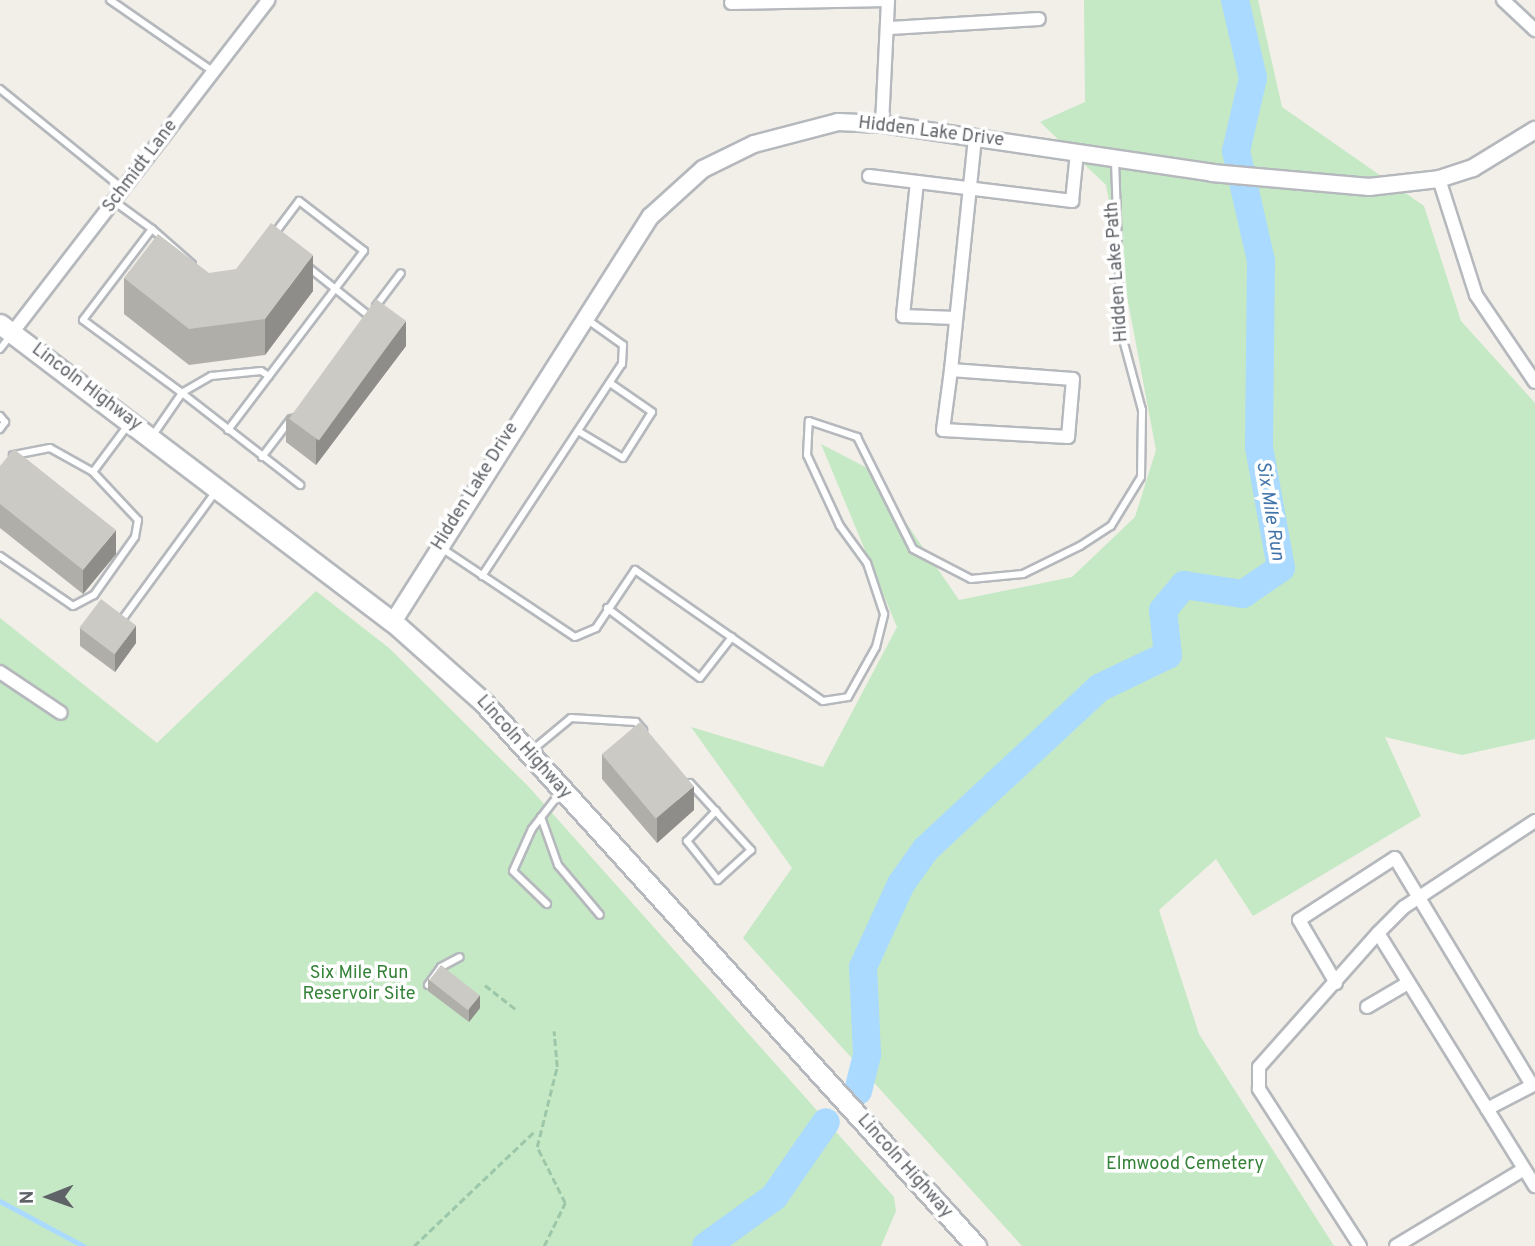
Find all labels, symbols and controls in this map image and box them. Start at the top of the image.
street label: Hidden Lake Drive [857,113,1005,153]
street label: Schmidt Lane [99,116,183,218]
street label: Hidden Lake Path [1102,201,1134,343]
street label: Lincoln Highway [27,340,145,436]
street label: Hidden Lake Drive [428,419,524,555]
water label: Six Mile Run [1250,460,1288,562]
street label: Lincoln Highway [471,692,575,804]
park label: Six Mile Run Reservoir Site [303,964,415,1006]
street label: Lincoln Highway [852,1111,956,1223]
park label: Elmwood Cemetery [1106,1154,1264,1176]
north arrow [14,1162,84,1232]
text: N [16,1190,40,1204]

